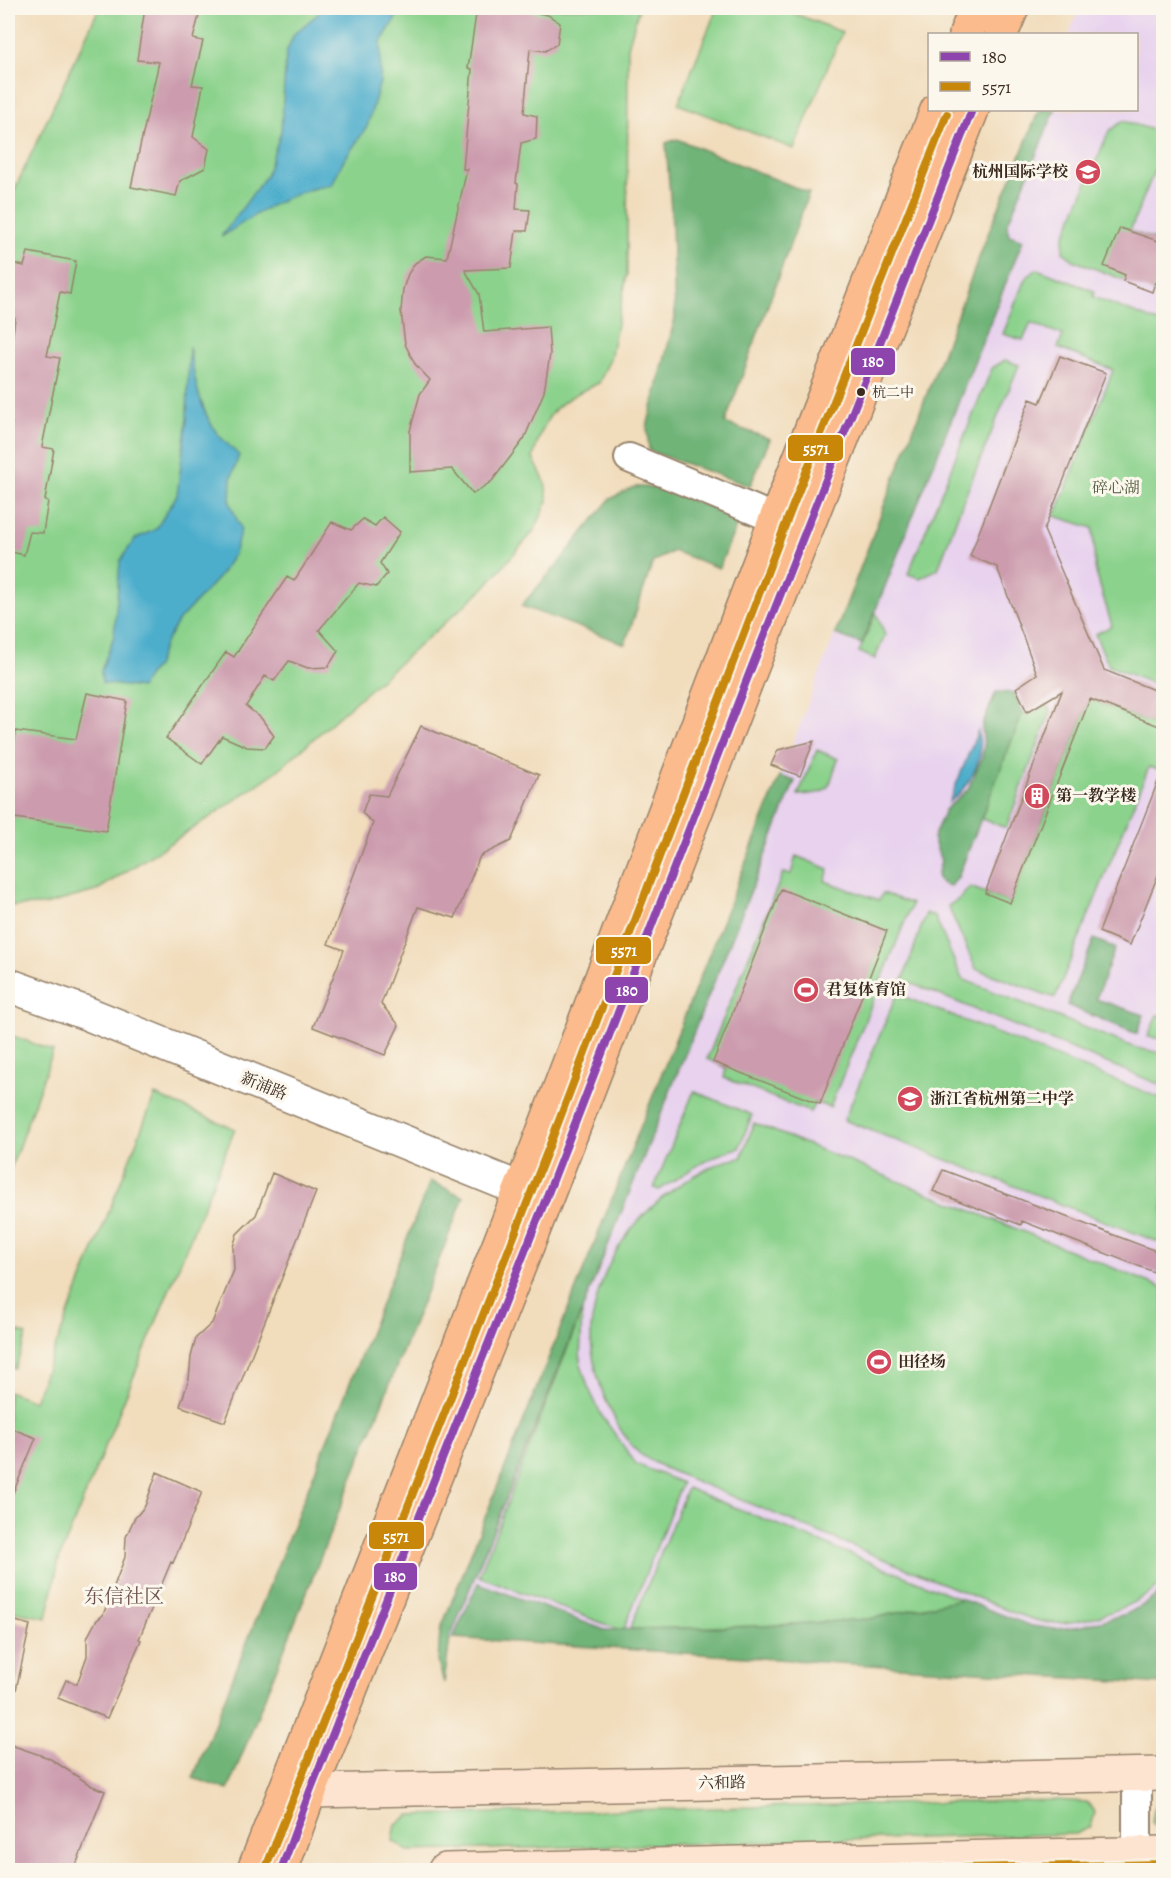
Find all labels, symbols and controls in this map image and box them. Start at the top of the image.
legend [928,33,1138,111]
text: 180 [982,45,1006,69]
text: 5571 [982,75,1011,99]
school or university icon: 杭州国际学校 [1073,157,1103,187]
place label: 杭州国际学校 [972,161,1068,183]
line badge: 180 [850,347,896,376]
text: 180 [862,351,884,373]
place label: 杭二中 [872,383,914,402]
marker: 杭二中 [855,386,867,398]
line badge: 5571 [787,434,844,462]
text: 5571 [803,438,829,460]
park label: 碎心湖 [1092,477,1140,499]
building icon: 第一教学楼 [1022,781,1052,811]
place label: 第一教学楼 [1056,785,1136,807]
line badge: 5571 [595,936,652,965]
text: 5571 [611,940,637,962]
sports icon: 君复体育馆 [791,975,821,1005]
line badge: 180 [604,976,649,1004]
place label: 君复体育馆 [826,979,906,1001]
text: 180 [616,980,638,1002]
street label: 新浦路 [238,1067,290,1105]
school or university icon: 浙江省杭州第二中学 [895,1084,925,1114]
place label: 浙江省杭州第二中学 [930,1088,1074,1110]
sports icon: 田径场 [864,1347,894,1377]
place label: 田径场 [898,1351,946,1373]
line badge: 5571 [368,1521,425,1550]
text: 5571 [383,1526,409,1548]
line badge: 180 [373,1562,418,1591]
text: 180 [384,1566,406,1588]
district label: 东信社区 [84,1583,164,1610]
street label: 六和路 [698,1772,746,1794]

